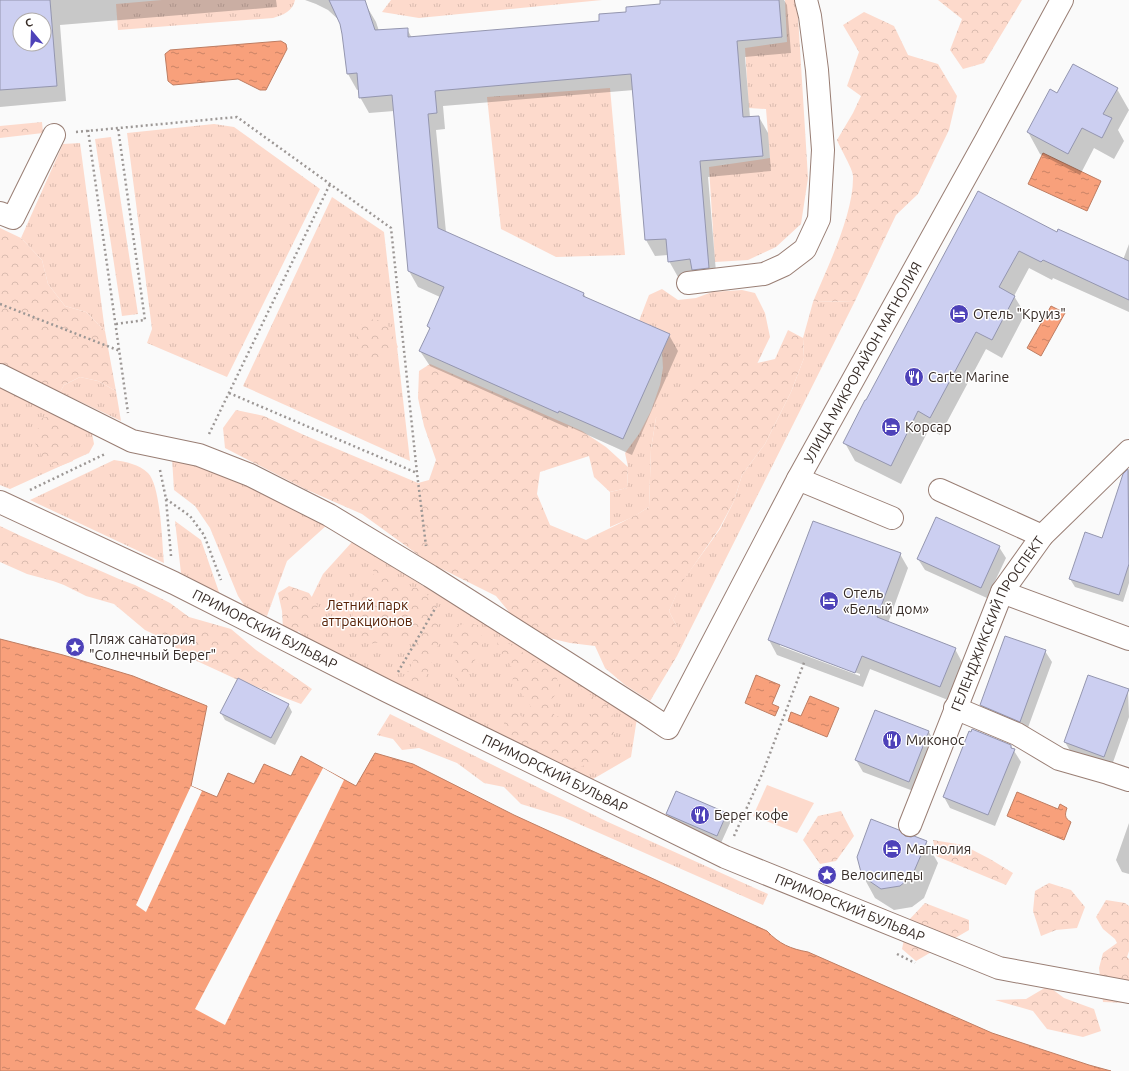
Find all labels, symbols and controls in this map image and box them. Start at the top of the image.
north arrow [12,12,52,52]
text: С [23,16,34,29]
street label: УЛИЦА МИКРОРАЙОН МАГНОЛИЯ [801,259,925,466]
hotel icon: Отель "Круиз" [948,303,970,325]
place label: Отель "Круиз" [973,306,1066,322]
restaurant icon: Carte Marine [903,366,925,388]
place label: Carte Marine [928,369,1009,385]
hotel icon: Корсар [880,416,902,438]
place label: Корсар [905,419,952,435]
street label: ГЕЛЕНДЖИКСКИЙ ПРОСПЕКТ [948,533,1047,714]
place label: Отель «Белый дом» [843,585,930,617]
street label: ПРИМОРСКИЙ БУЛЬВАР [190,586,340,673]
hotel icon: Отель «Белый дом» [818,590,840,612]
park label: Летний парк аттракционов [321,597,413,629]
place label: Пляж санатория "Солнечный Берег" [89,631,216,663]
place icon: Пляж санатория "Солнечный Берег" [64,636,86,658]
restaurant icon: Миконос [881,729,903,751]
street label: ПРИМОРСКИЙ БУЛЬВАР [480,731,630,816]
place label: Миконос [906,732,965,748]
restaurant icon: Берег кофе [689,804,711,826]
place label: Берег кофе [714,807,789,823]
hotel icon: Магнолия [881,838,903,860]
place label: Магнолия [906,841,971,857]
place icon: Велосипеды [816,864,838,886]
place label: Велосипеды [841,867,923,883]
street label: ПРИМОРСКИЙ БУЛЬВАР [773,870,927,945]

